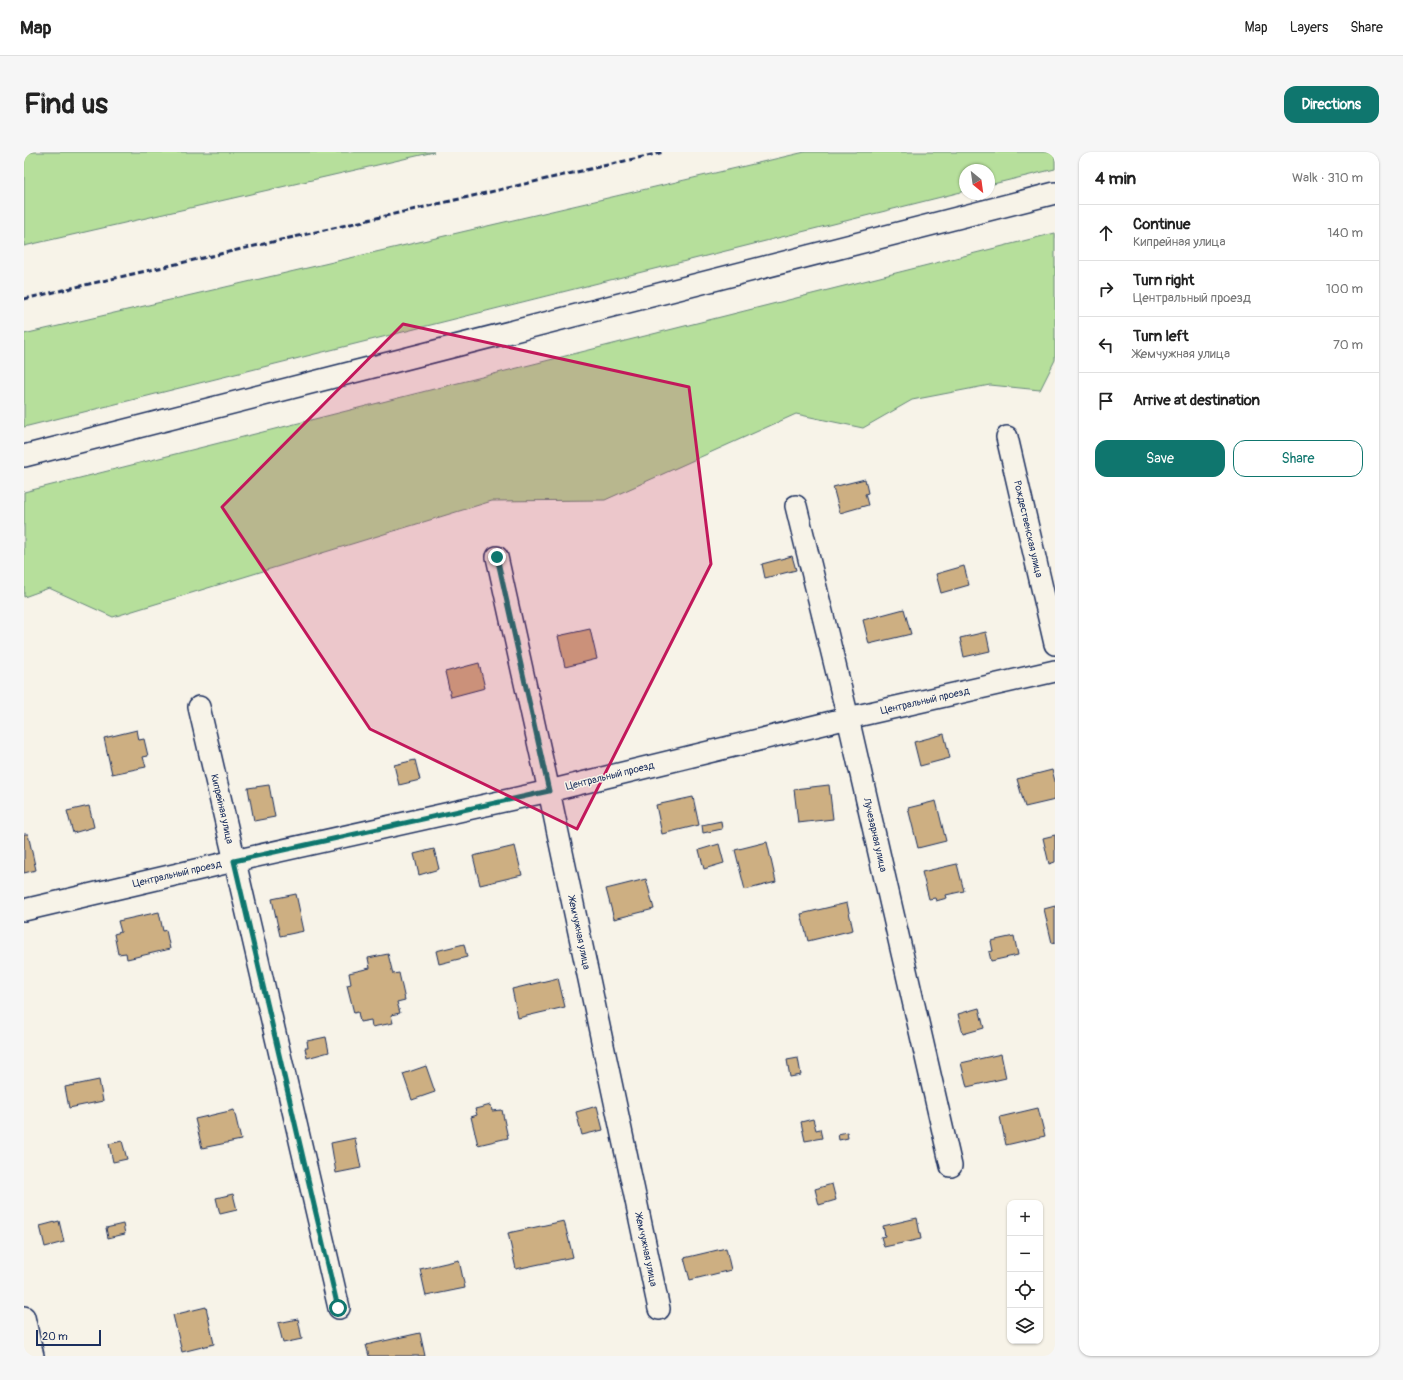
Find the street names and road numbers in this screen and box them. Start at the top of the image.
street label: Рождественская улица [1011,479,1045,579]
street label: Центральный проезд [880,685,970,717]
street label: Центральный проезд [565,759,655,793]
street label: Кипрейная улица [208,773,236,845]
street label: Лучезарная улица [860,796,889,874]
street label: Центральный проезд [132,858,222,890]
street label: Жемчужная улица [565,893,593,971]
street label: Жемчужная улица [632,1210,660,1288]

